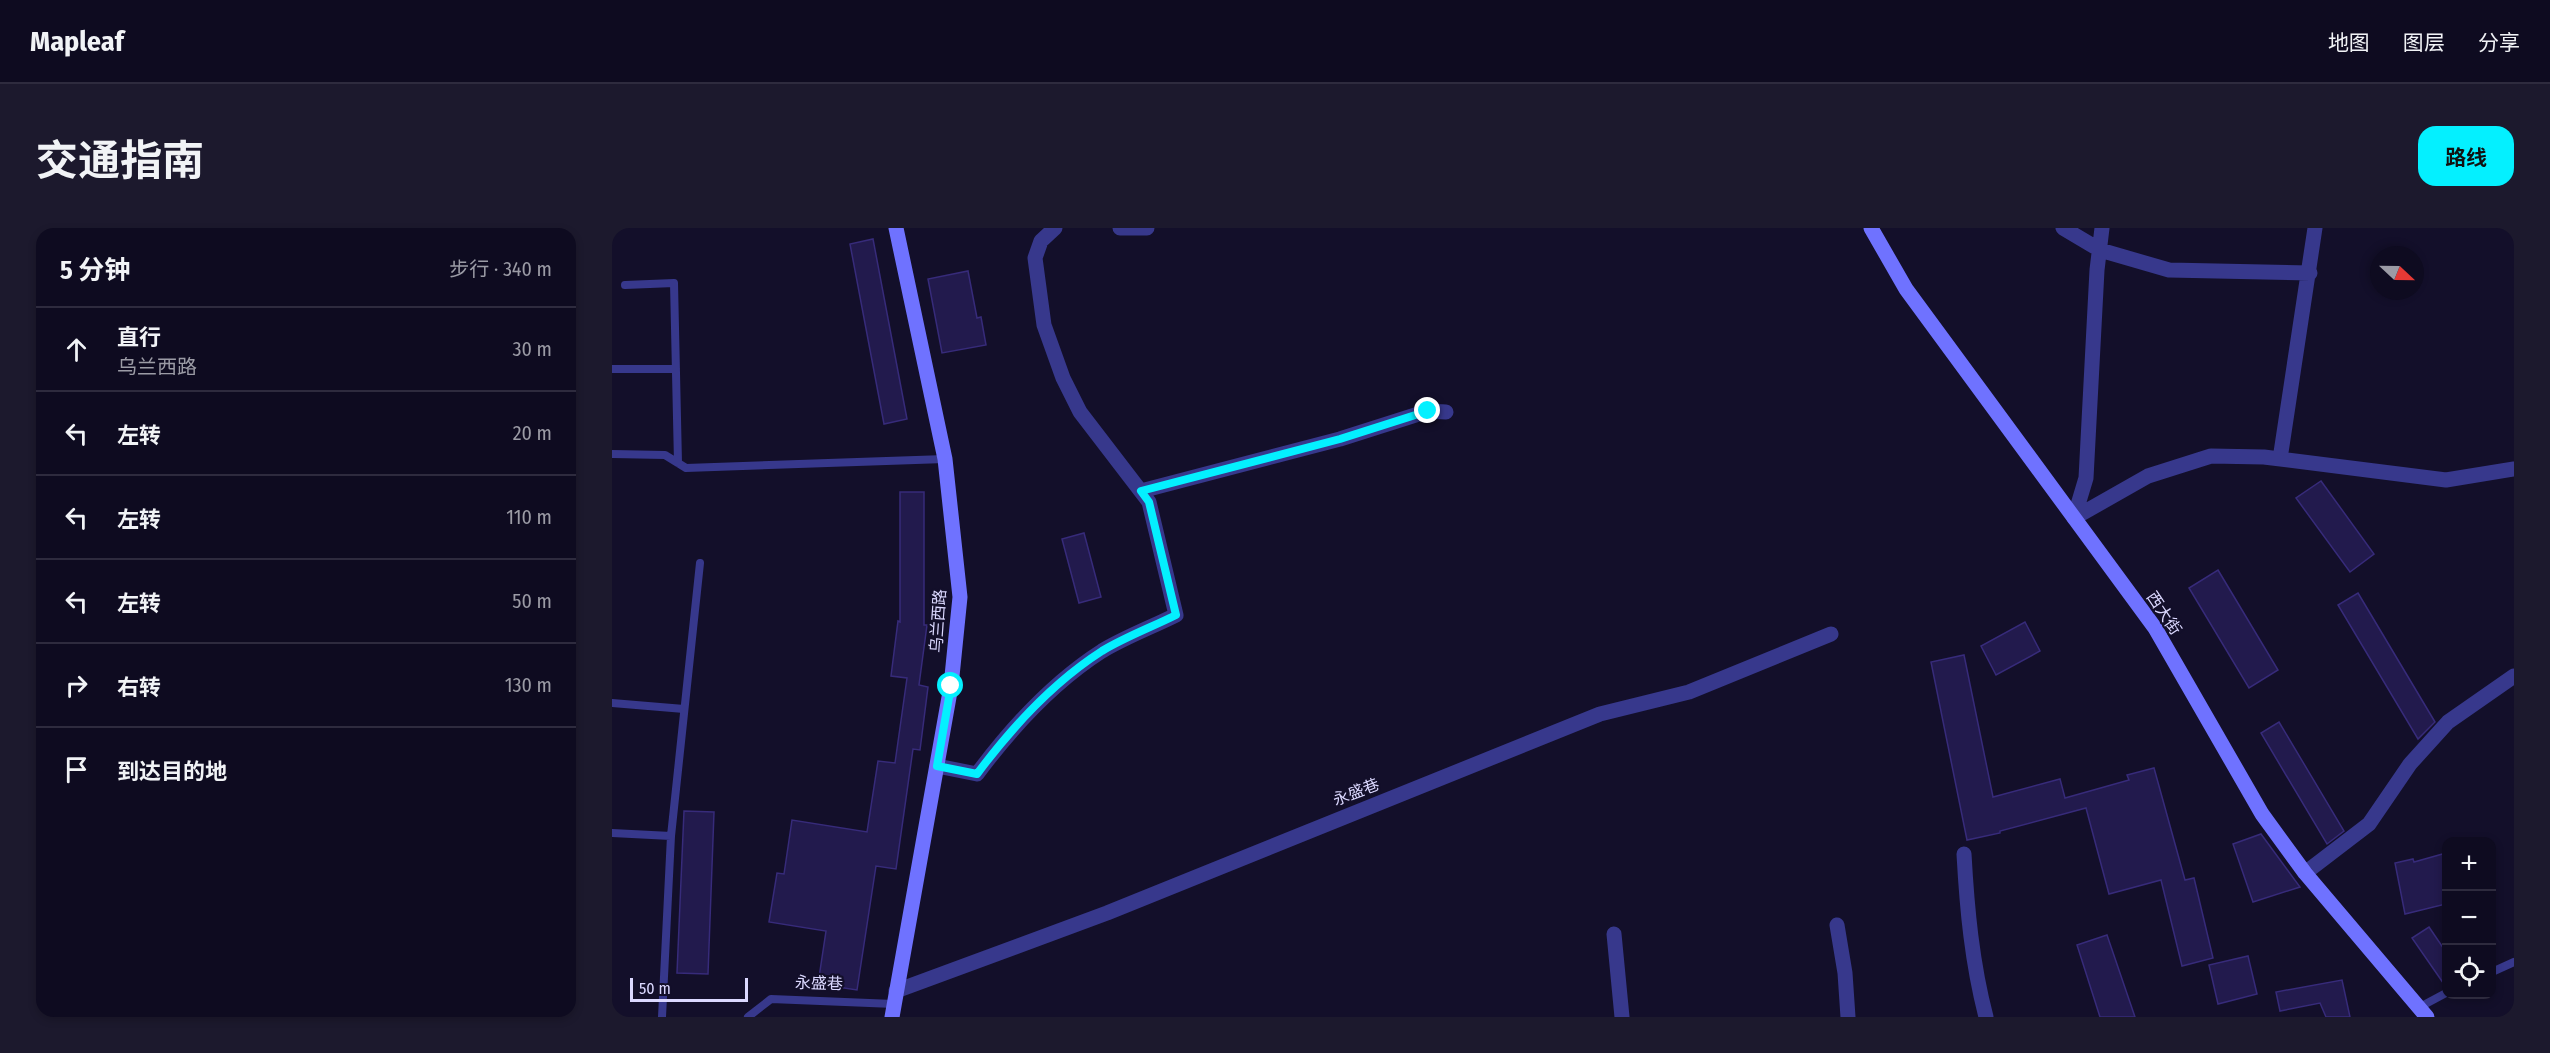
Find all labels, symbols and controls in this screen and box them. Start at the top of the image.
text: Mapleaf [30,25,124,58]
text: 地图 [2328,30,2370,56]
text: 图层 [2403,30,2445,56]
text: 分享 [2478,30,2520,56]
button: 路线 [2418,126,2514,186]
text: 交通指南 [36,136,204,186]
north arrow [2370,246,2424,300]
text: 5 分钟 [60,255,130,286]
text: 步行 · 340 m [449,257,552,281]
text: 直行 [117,324,161,351]
icon: ahead [60,333,93,366]
text: 30 m [512,337,552,361]
text: 乌兰西路 [117,355,197,379]
route end [1414,397,1440,423]
icon: left [60,417,93,450]
text: 20 m [513,421,552,445]
text: 左转 [117,422,161,449]
icon: left [60,501,93,534]
text: 110 m [506,505,552,529]
text: 左转 [117,506,161,533]
icon: left [60,585,93,618]
street label: 乌兰西路 [926,588,950,654]
street label: 西大街 [2143,588,2185,638]
text: 50 m [512,589,552,613]
text: 左转 [117,590,161,617]
icon: right [60,669,93,702]
route start [937,672,963,698]
text: 130 m [505,673,552,697]
text: 右转 [117,674,161,701]
icon: arrive [60,753,93,786]
text: 到达目的地 [117,758,227,785]
street label: 永盛巷 [1330,775,1382,809]
map controls [2442,837,2496,999]
button: + [2442,837,2496,891]
button: − [2442,891,2496,945]
button: locate [2442,945,2496,999]
street label: 永盛巷 [795,973,843,993]
scale bar [630,975,748,1002]
text: 50 m [639,979,671,998]

